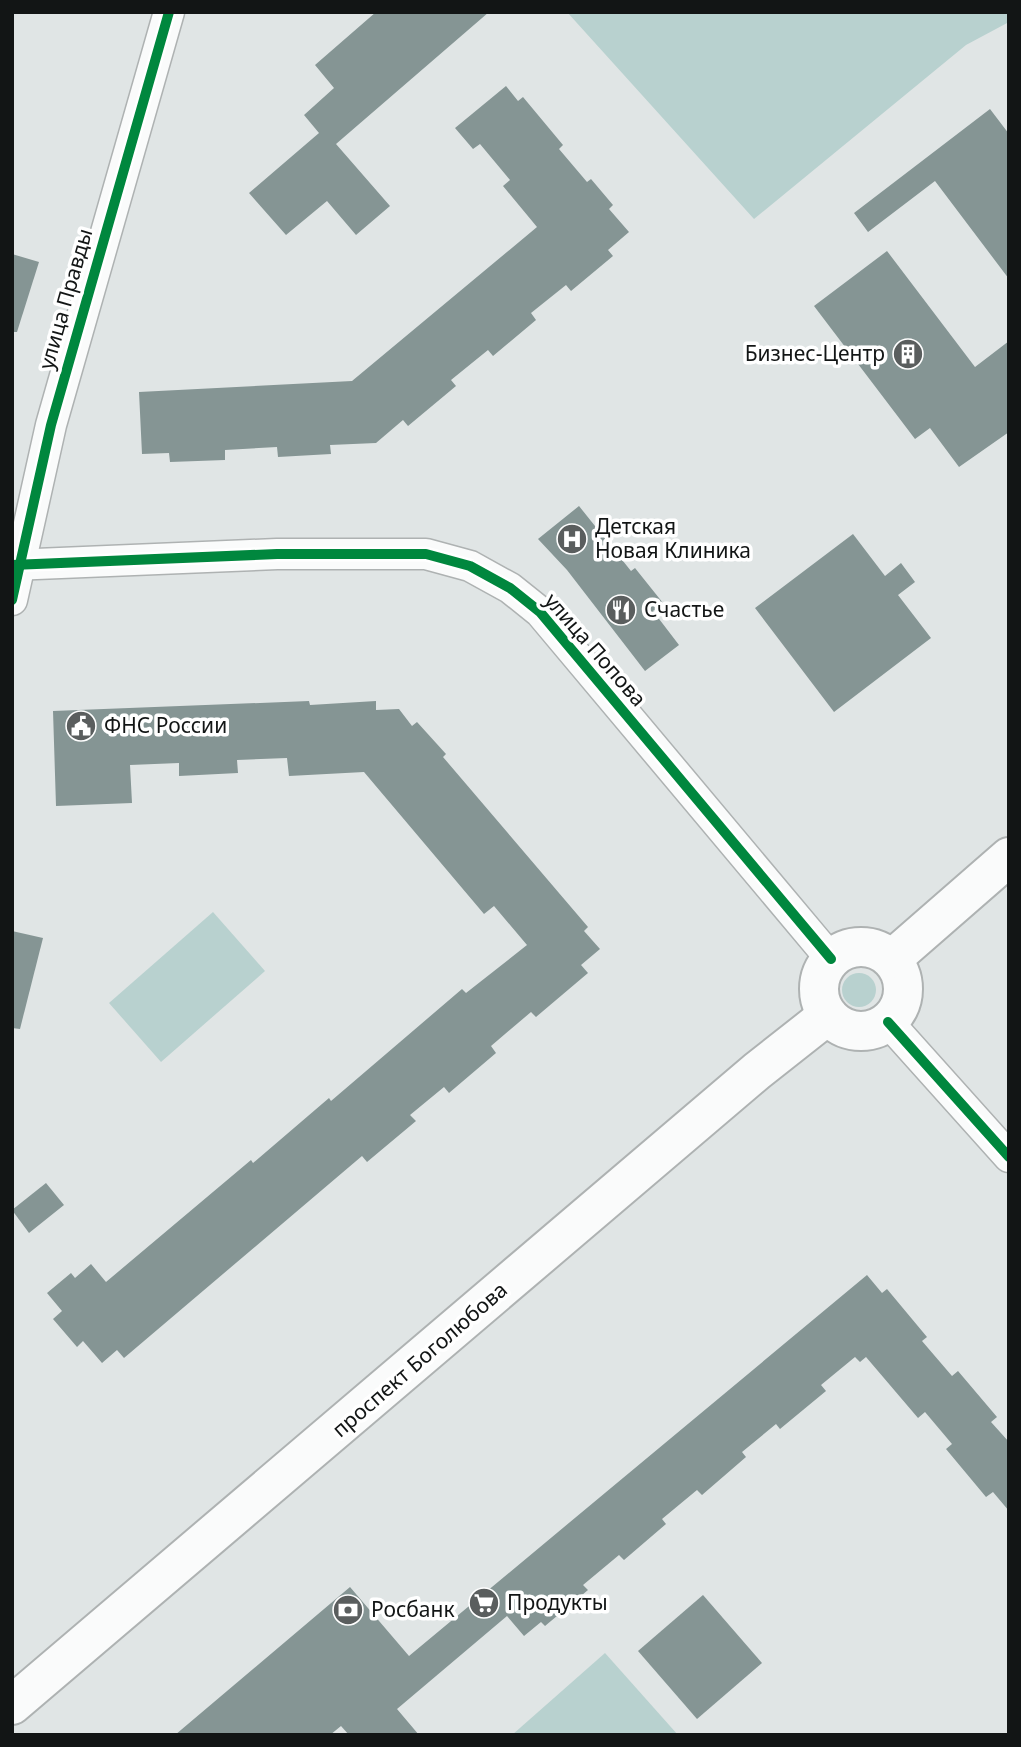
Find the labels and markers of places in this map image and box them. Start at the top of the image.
building icon: Бизнес-Центр [891,337,925,371]
place label: Бизнес-Центр [745,339,885,367]
place label: Детская Новая Клиника [595,512,751,564]
hospital icon: Детская Новая Клиника [555,522,589,556]
restaurant icon: Счастье [604,593,638,627]
place label: Счастье [644,595,724,623]
public building icon: ФНС России [64,709,98,743]
place label: ФНС России [104,711,227,739]
supermarket icon: Продукты [467,1586,501,1620]
place label: Продукты [507,1588,608,1616]
bank icon: Росбанк [331,1593,365,1627]
place label: Росбанк [371,1595,455,1623]

